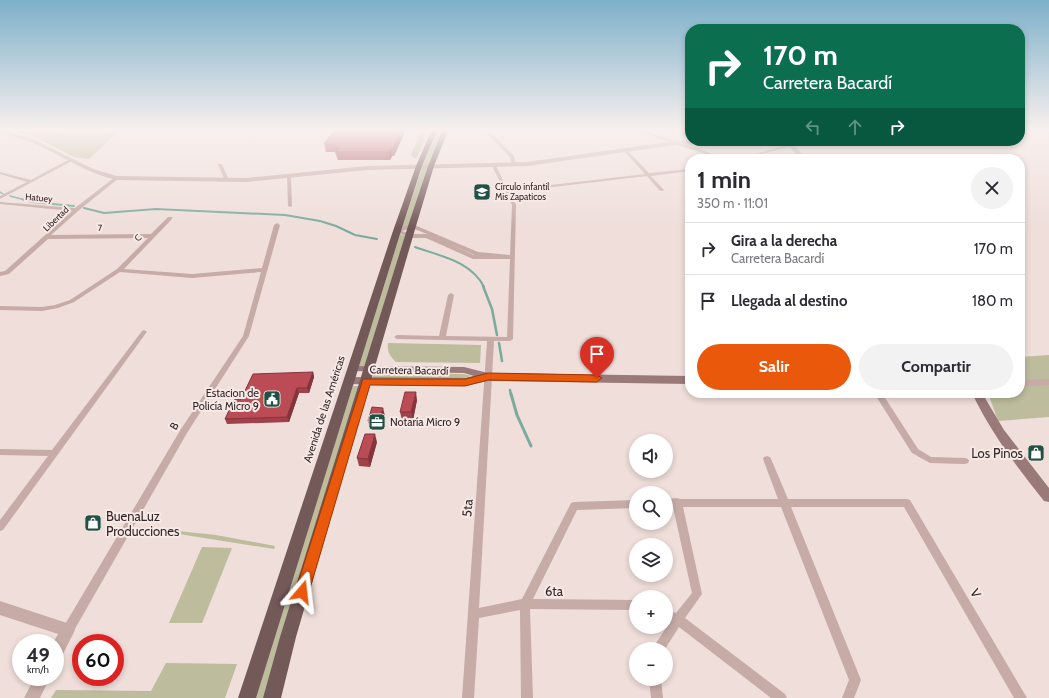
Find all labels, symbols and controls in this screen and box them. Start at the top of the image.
text: 170 m [763,38,838,72]
icon: right [697,40,749,92]
text: Carretera Bacardí [763,72,892,94]
icon: left [802,116,824,138]
icon: ahead [844,116,866,138]
icon: right [886,116,908,138]
text: 1 min [697,165,751,194]
button: close [971,167,1013,209]
place label: Círculo infantil Mis Zapaticos [495,181,550,202]
school or university icon: Círculo infantil Mis Zapaticos [472,182,492,202]
street label: Hatuey [25,191,54,204]
text: 350 m · 11:01 [697,195,768,211]
street label: Libertad [41,204,71,233]
street label: 7 [98,222,103,233]
street label: C [132,232,144,243]
text: Gira a la derecha [731,232,837,250]
icon: right [697,238,719,260]
text: 170 m [974,240,1013,258]
text: Carretera Bacardí [731,250,824,266]
icon: arrive [697,290,719,312]
text: Llegada al destino [731,292,847,310]
text: 180 m [972,292,1013,310]
pin [580,337,614,378]
icon: arrive [586,343,608,365]
button: Salir [697,344,851,390]
button: Compartir [859,344,1013,390]
street label: Avenida de las Américas [300,353,348,464]
street label: Carretera Bacardí [369,362,449,378]
place label: Estacion de Policía Micro 9 [193,386,259,413]
public building icon: Estacion de Policía Micro 9 [262,389,282,409]
office icon: Notaría Micro 9 [367,412,387,432]
place label: Notaría Micro 9 [390,415,460,429]
street label: B [166,419,182,432]
map controls [629,434,673,686]
button: sound [629,434,673,478]
shop icon: Los Pinos [1026,443,1046,463]
place label: Los Pinos [971,445,1024,461]
button: search [629,486,673,530]
street label: 5ta [458,498,476,517]
place label: BuenaLuz Producciones [106,508,180,539]
shop icon: BuenaLuz Producciones [83,513,103,533]
button: layers [629,538,673,582]
position arrow [281,571,323,613]
street label: 6ta [545,583,564,599]
street label: V [967,586,985,600]
button: + [629,590,673,634]
speed limit sign: 60 [72,634,124,686]
button: − [629,642,673,686]
text: 49 [26,643,50,667]
text: km/h [27,663,49,676]

